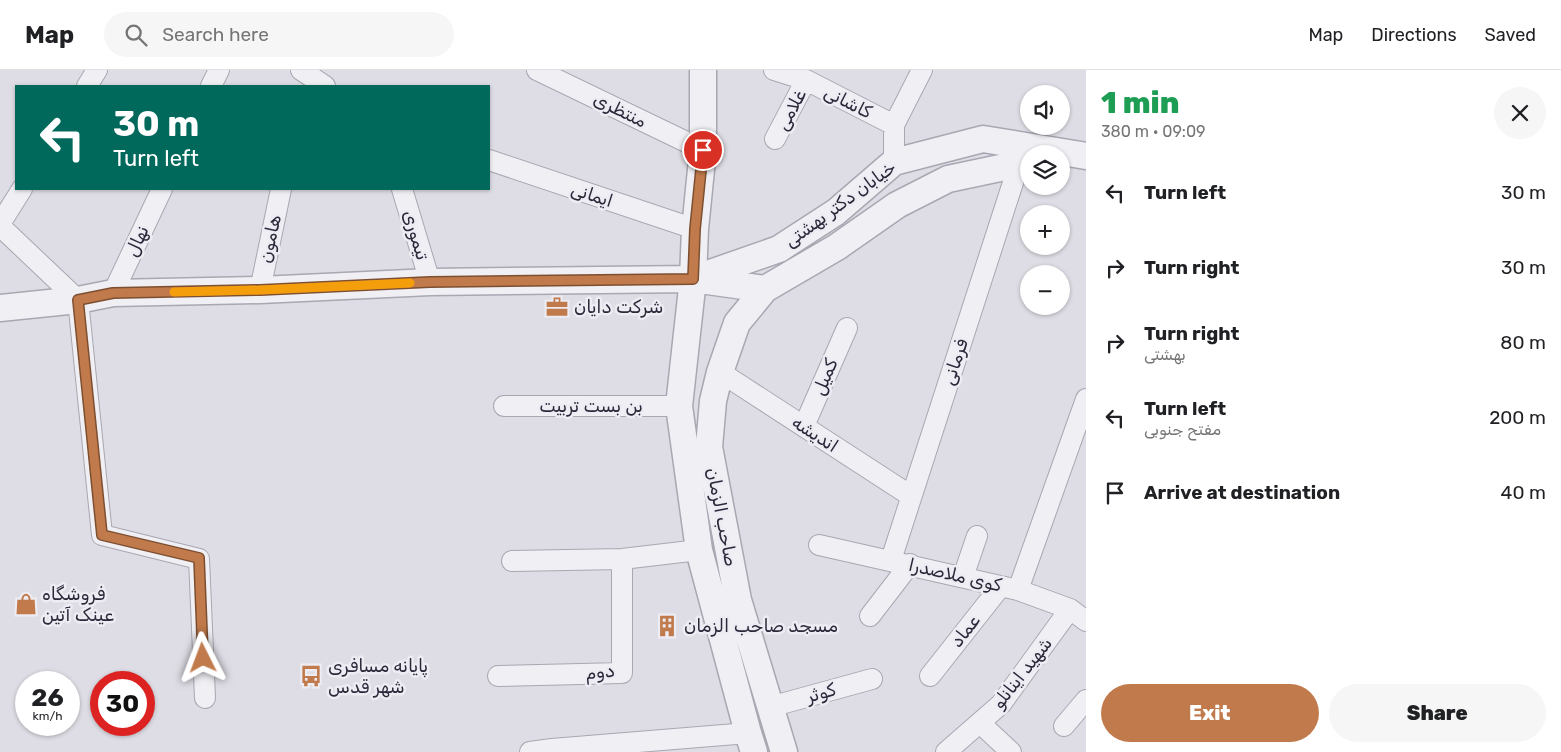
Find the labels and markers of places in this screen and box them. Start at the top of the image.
pin [682,129,724,171]
office icon: شرکت دایان [544,294,570,320]
place label: شرکت دایان [574,296,663,318]
place label: فروشگاه عینک آتین [42,583,114,626]
shop icon: فروشگاه عینک آتین [13,591,39,617]
building icon: مسجد صاحب الزمان [654,613,680,639]
place label: مسجد صاحب الزمان [684,615,838,637]
place label: پایانه مسافری شهر قدس [328,655,428,698]
bus stop icon: پایانه مسافری شهر قدس [298,663,324,689]

